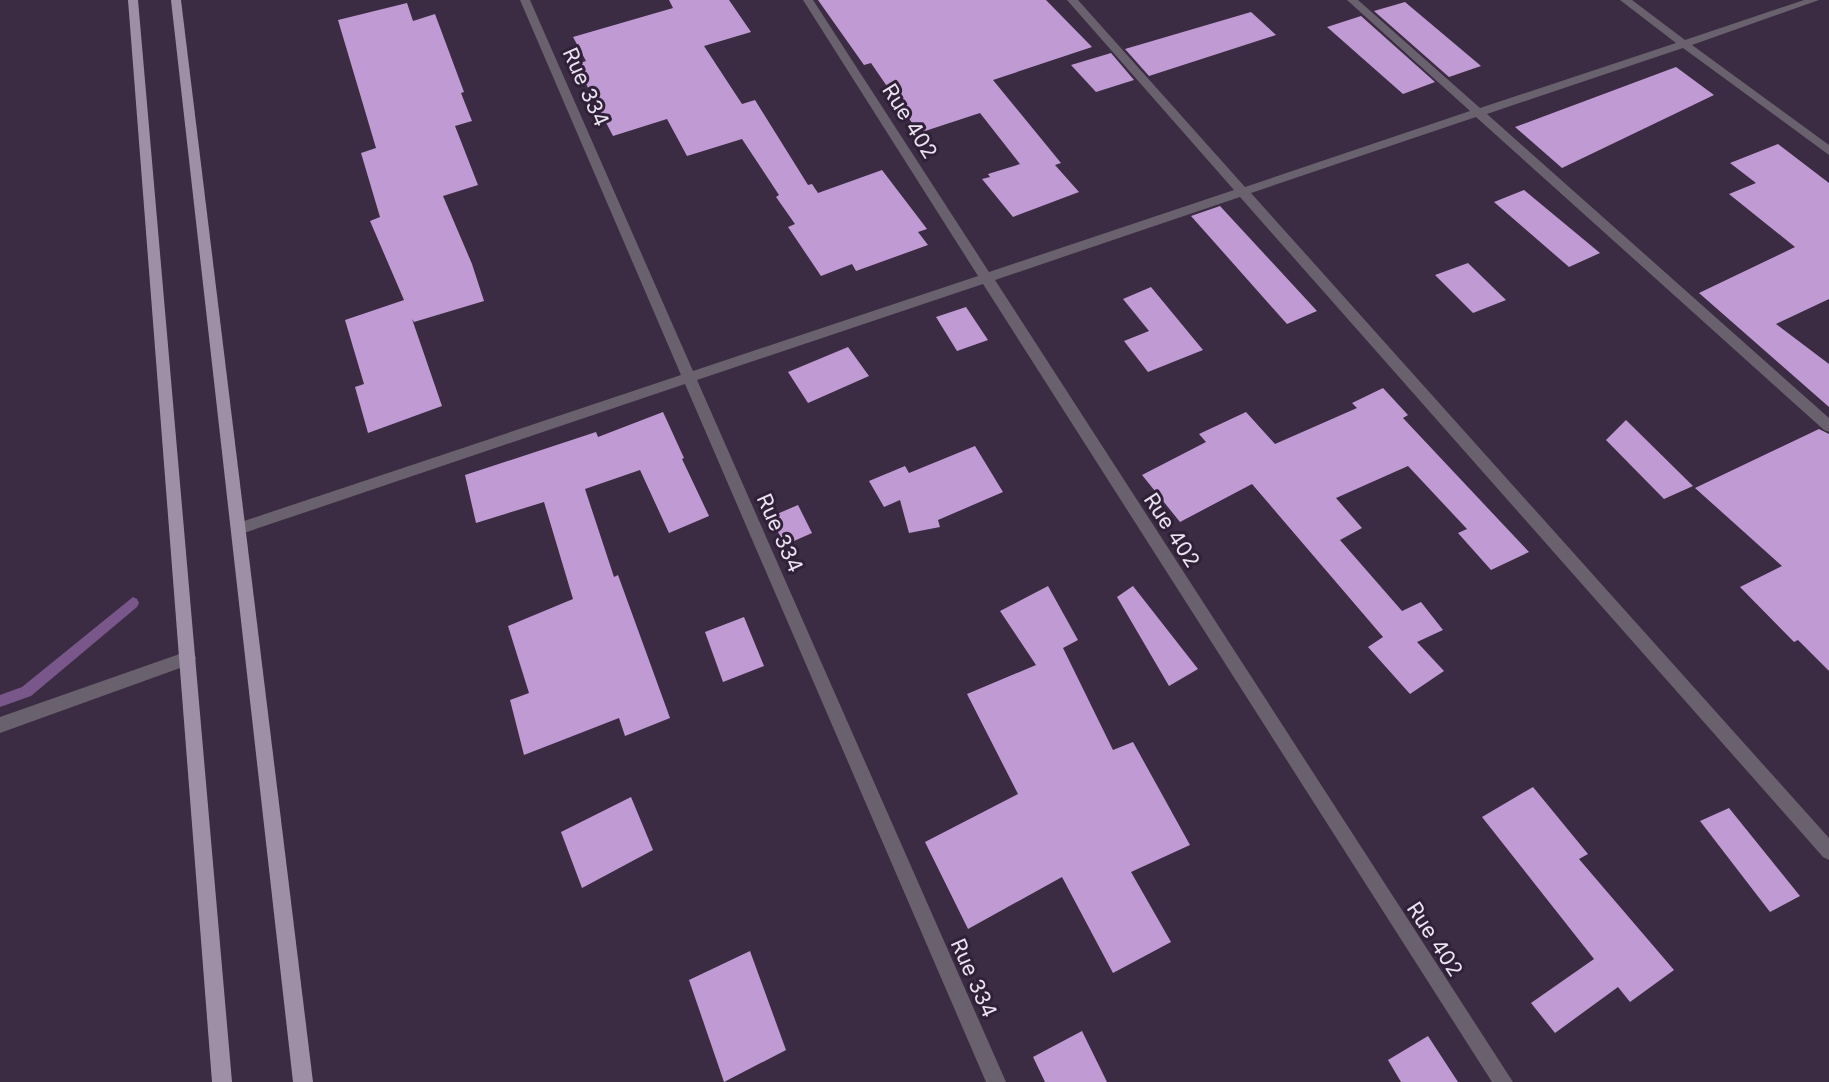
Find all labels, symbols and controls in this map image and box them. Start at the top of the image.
street label: Rue 334 [558,44,614,130]
street label: Rue 402 [877,79,943,163]
street label: Rue 402 [1139,488,1205,572]
street label: Rue 334 [752,490,808,576]
street label: Rue 402 [1402,897,1468,981]
street label: Rue 334 [946,935,1002,1021]

